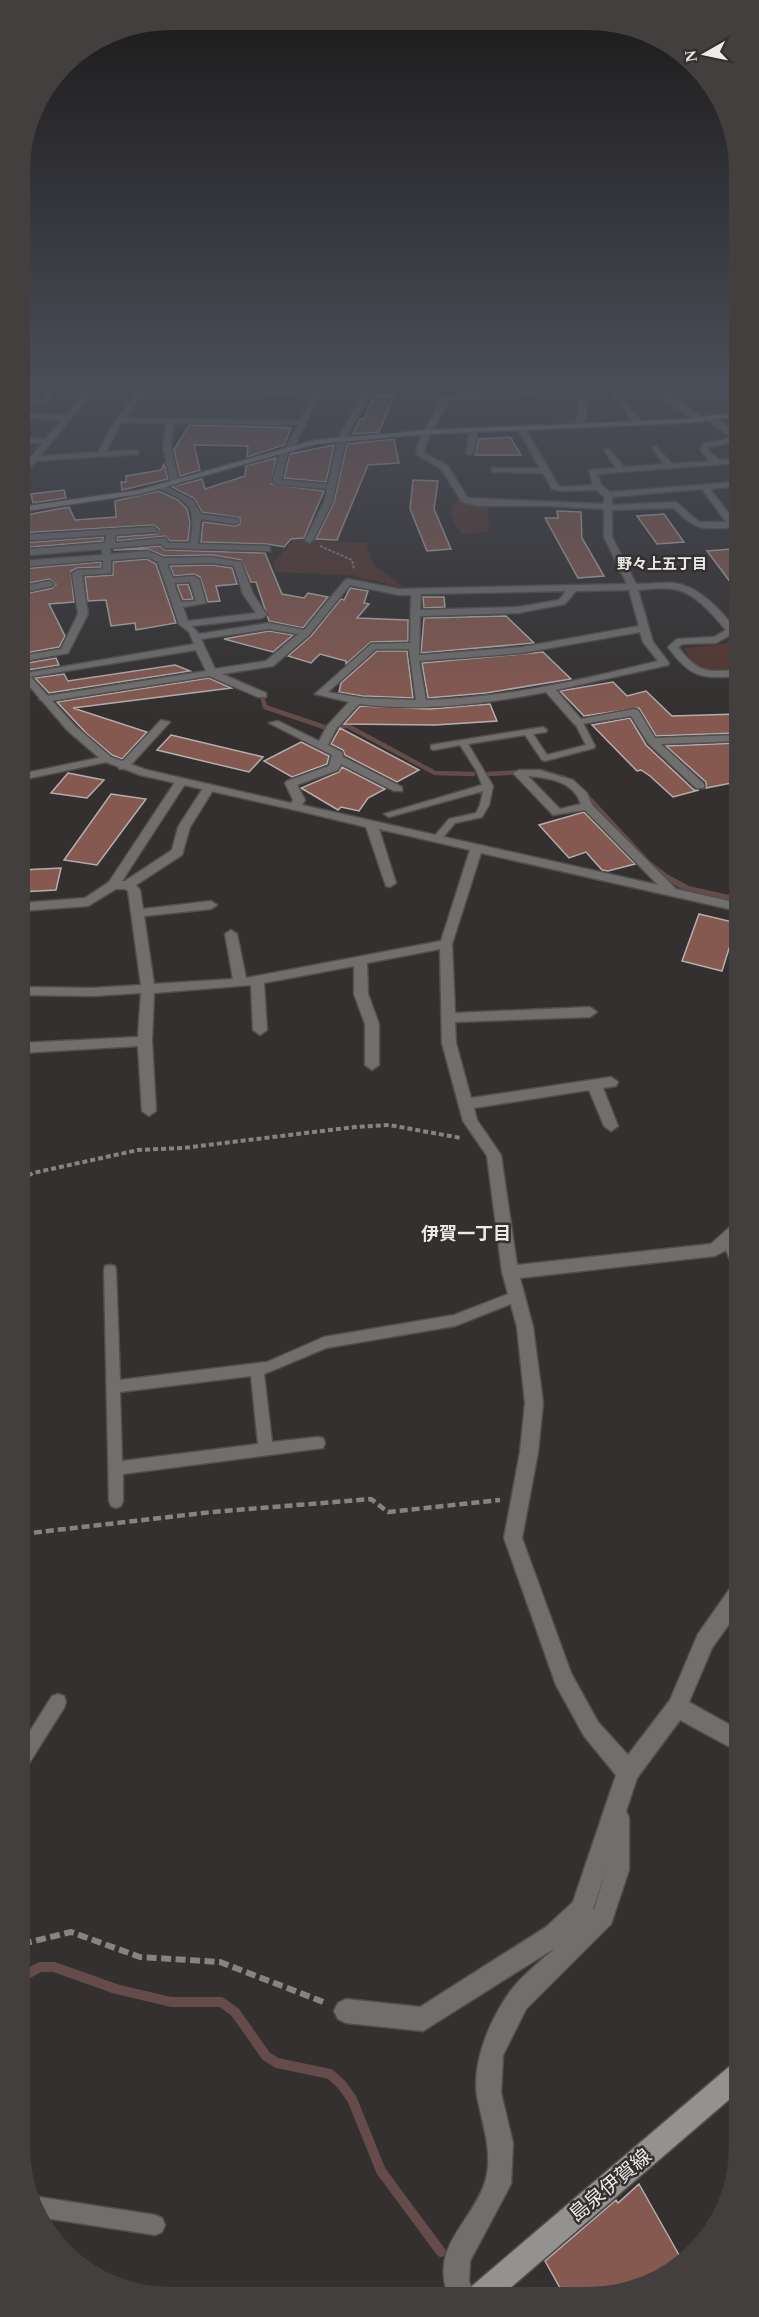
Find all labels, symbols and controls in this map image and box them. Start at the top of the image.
north arrow [675,24,735,84]
text: N [681,49,700,63]
district label: 野々上五丁目 [617,556,707,572]
district label: 伊賀一丁目 [421,1224,511,1244]
street label: 島泉伊賀線 [565,2144,655,2226]

